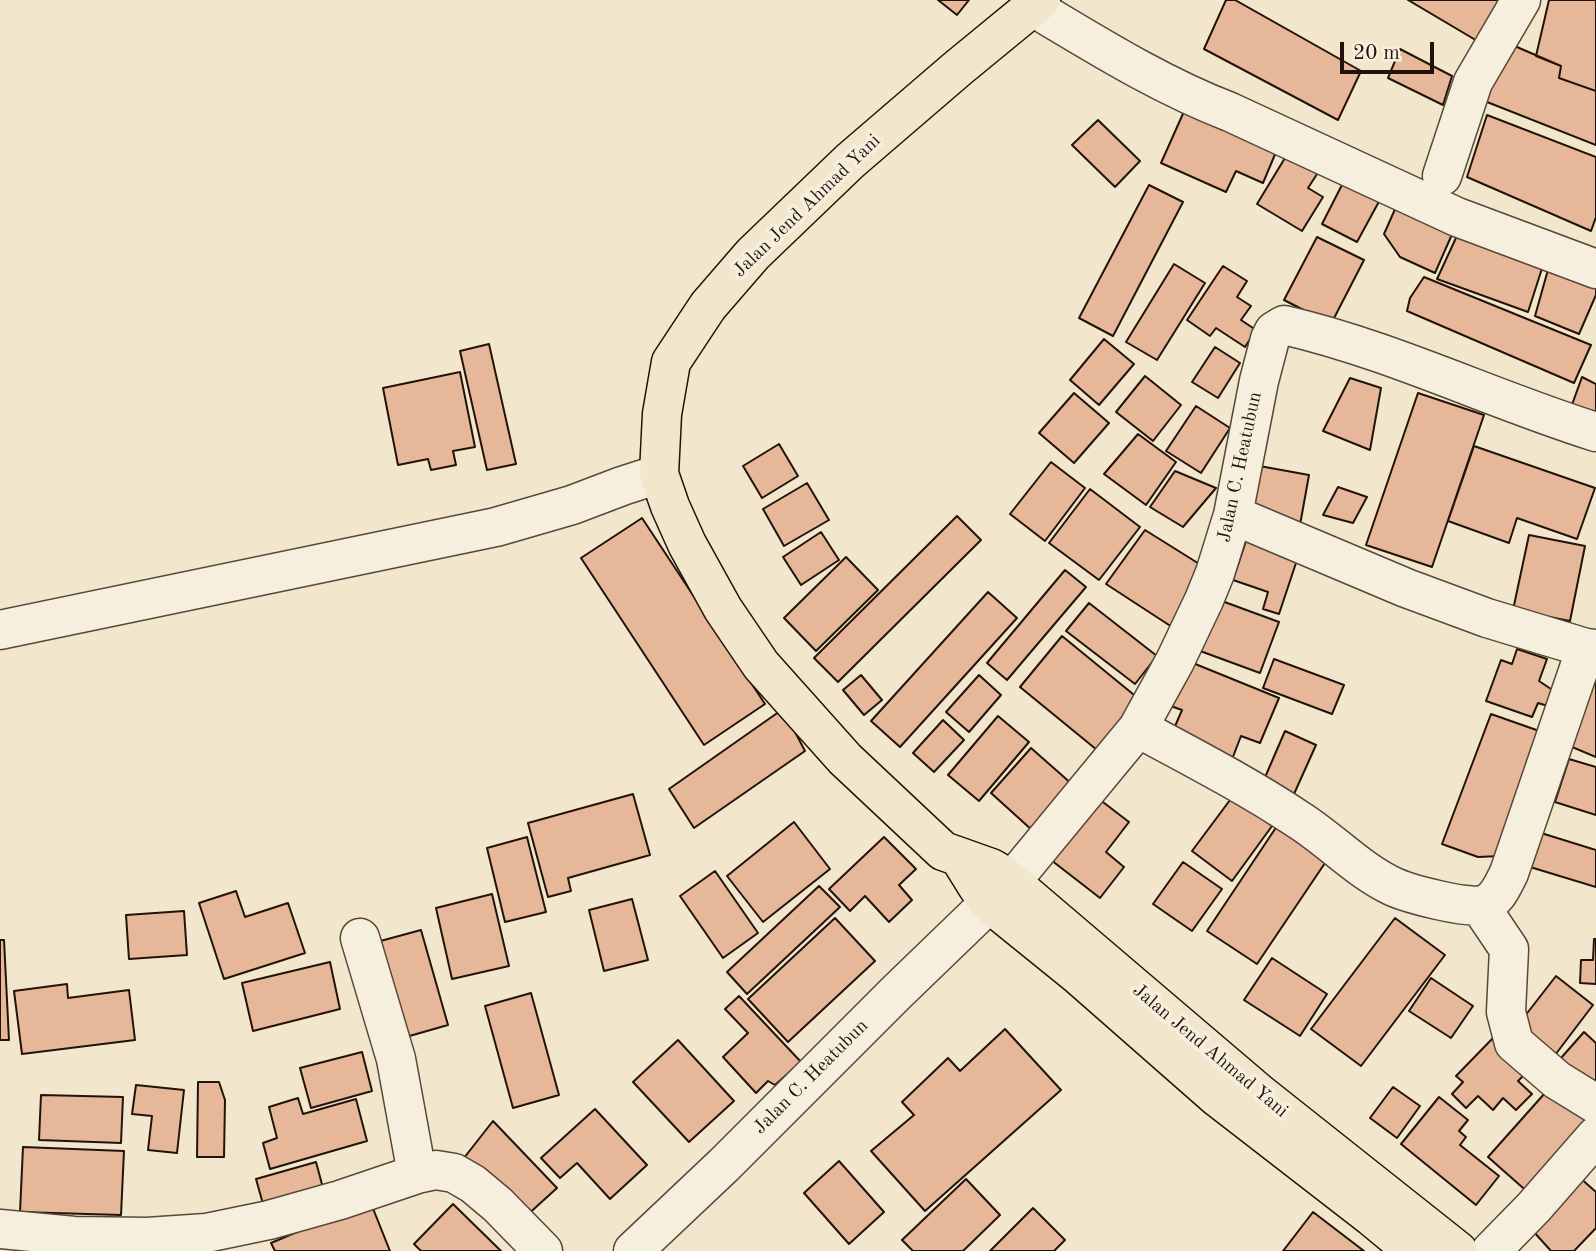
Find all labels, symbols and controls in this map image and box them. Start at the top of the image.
scale bar [1344,28,1438,72]
text: 20 m [1353,43,1400,64]
street label: Jalan Jend Ahmad Yani [729,130,885,282]
street label: Jalan C. Heatubun [1213,390,1267,544]
street label: Jalan Jend Ahmad Yani [1128,979,1292,1123]
street label: Jalan C. Heatubun [749,1015,873,1139]

